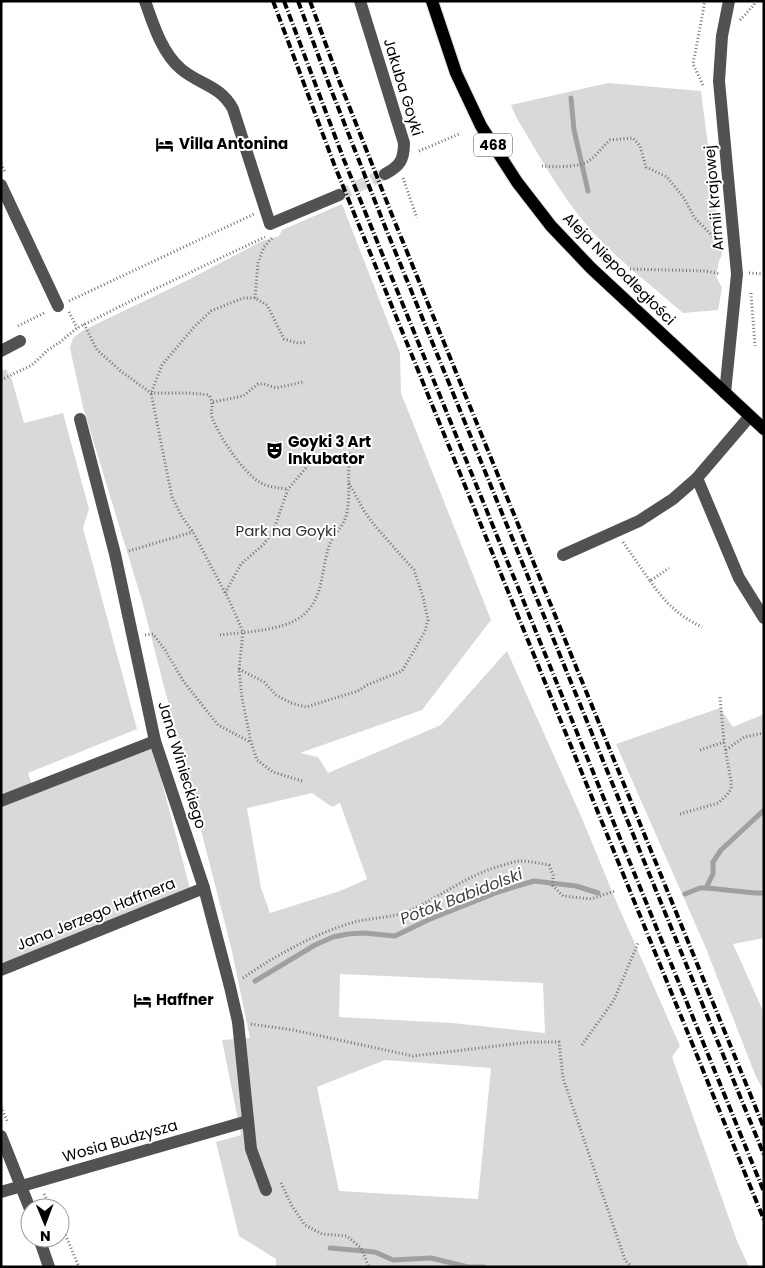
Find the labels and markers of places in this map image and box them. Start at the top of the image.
place label: Villa Antonina [179,133,288,154]
hotel icon: Villa Antonina [155,134,175,154]
place label: Goyki 3 Art Inkubator [288,431,371,469]
theatre icon: Goyki 3 Art Inkubator [264,441,284,461]
place label: Haffner [156,989,214,1010]
hotel icon: Haffner [132,990,152,1010]

